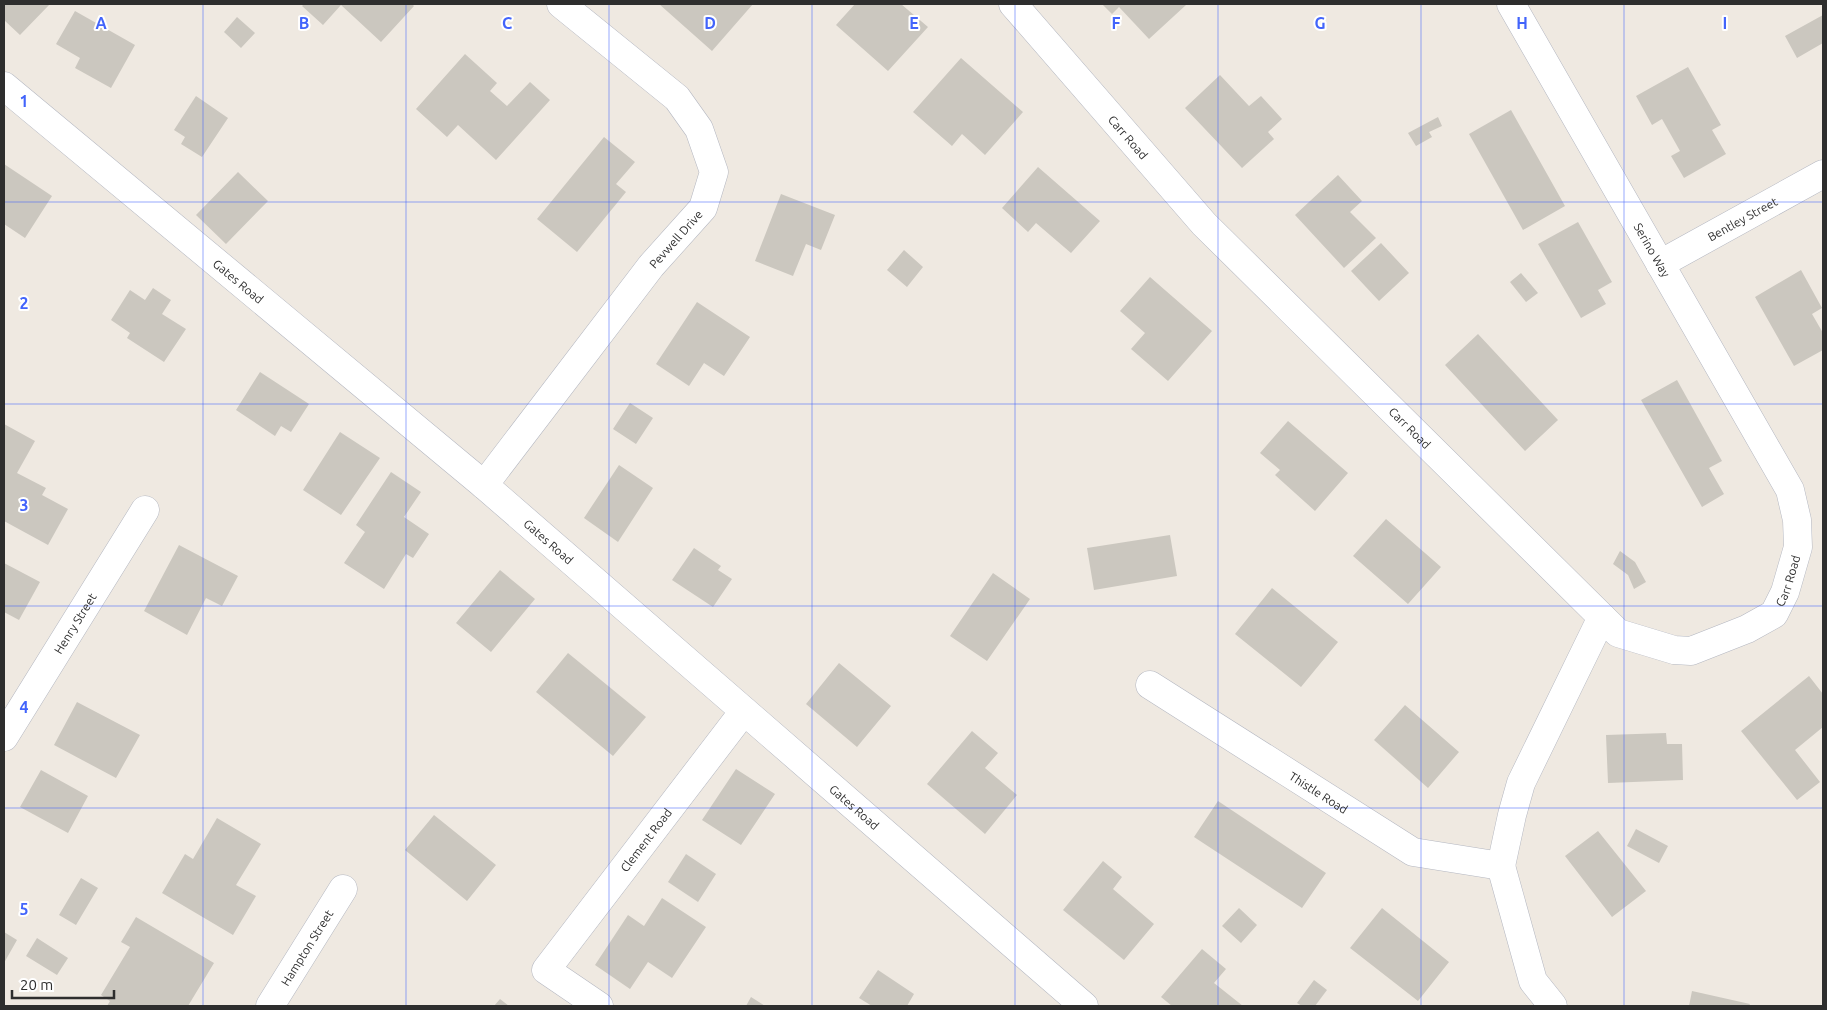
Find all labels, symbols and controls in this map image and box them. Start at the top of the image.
text: A [95,14,107,32]
text: B [299,14,309,32]
text: C [502,14,512,32]
text: D [704,14,716,32]
text: E [909,14,919,32]
text: F [1112,14,1121,32]
text: G [1314,14,1326,32]
text: H [1516,14,1528,32]
text: I [1723,14,1727,32]
text: 1 [19,92,29,110]
street label: Carr Road [1106,113,1151,161]
street label: Bentley Street [1705,194,1780,243]
street label: Pevwell Drive [646,207,705,270]
street label: Serino Way [1631,221,1673,279]
street label: Gates Road [211,256,266,306]
text: 2 [19,294,29,312]
street label: Carr Road [1387,404,1434,451]
text: 3 [19,496,29,514]
street label: Gates Road [521,516,576,566]
street label: Carr Road [1772,554,1802,608]
street label: Henry Street [51,590,99,656]
text: 4 [19,698,29,716]
street label: Thistle Road [1287,769,1350,816]
street label: Gates Road [827,782,882,832]
street label: Clement Road [617,806,674,874]
text: 5 [19,900,29,918]
street label: Hampton Street [278,907,335,988]
scale bar [12,968,115,1000]
text: 20 m [20,976,53,993]

